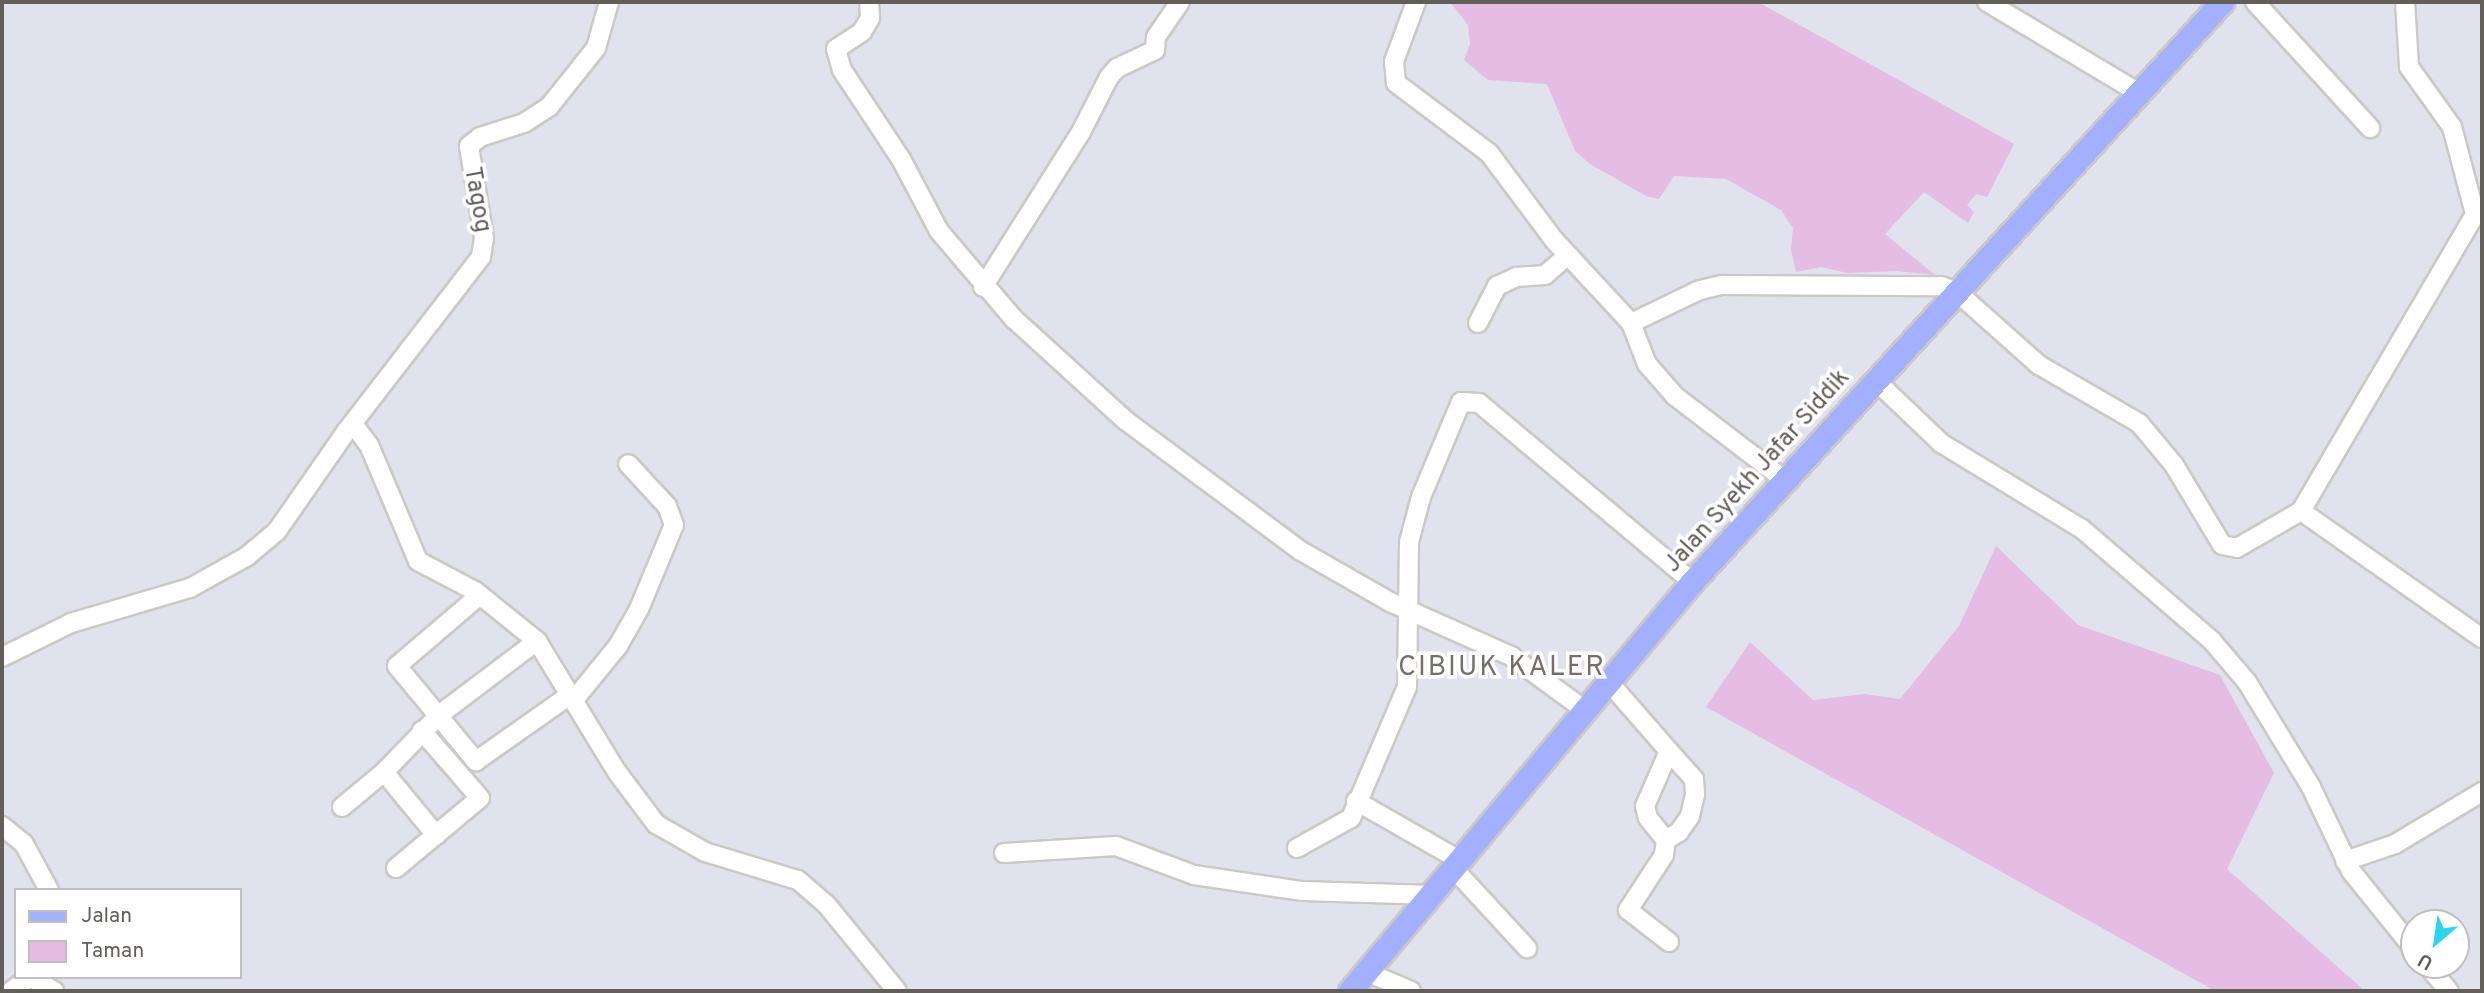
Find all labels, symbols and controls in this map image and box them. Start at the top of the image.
street label: Tagog [456,165,496,235]
street label: Jalan Syekh Jafar Siddik [1659,365,1857,579]
district label: CIBIUK KALER [1400,651,1604,685]
legend [14,888,242,979]
text: Jalan [81,903,132,930]
north arrow [2400,909,2470,979]
text: Taman [81,938,144,965]
text: U [2414,947,2438,974]

